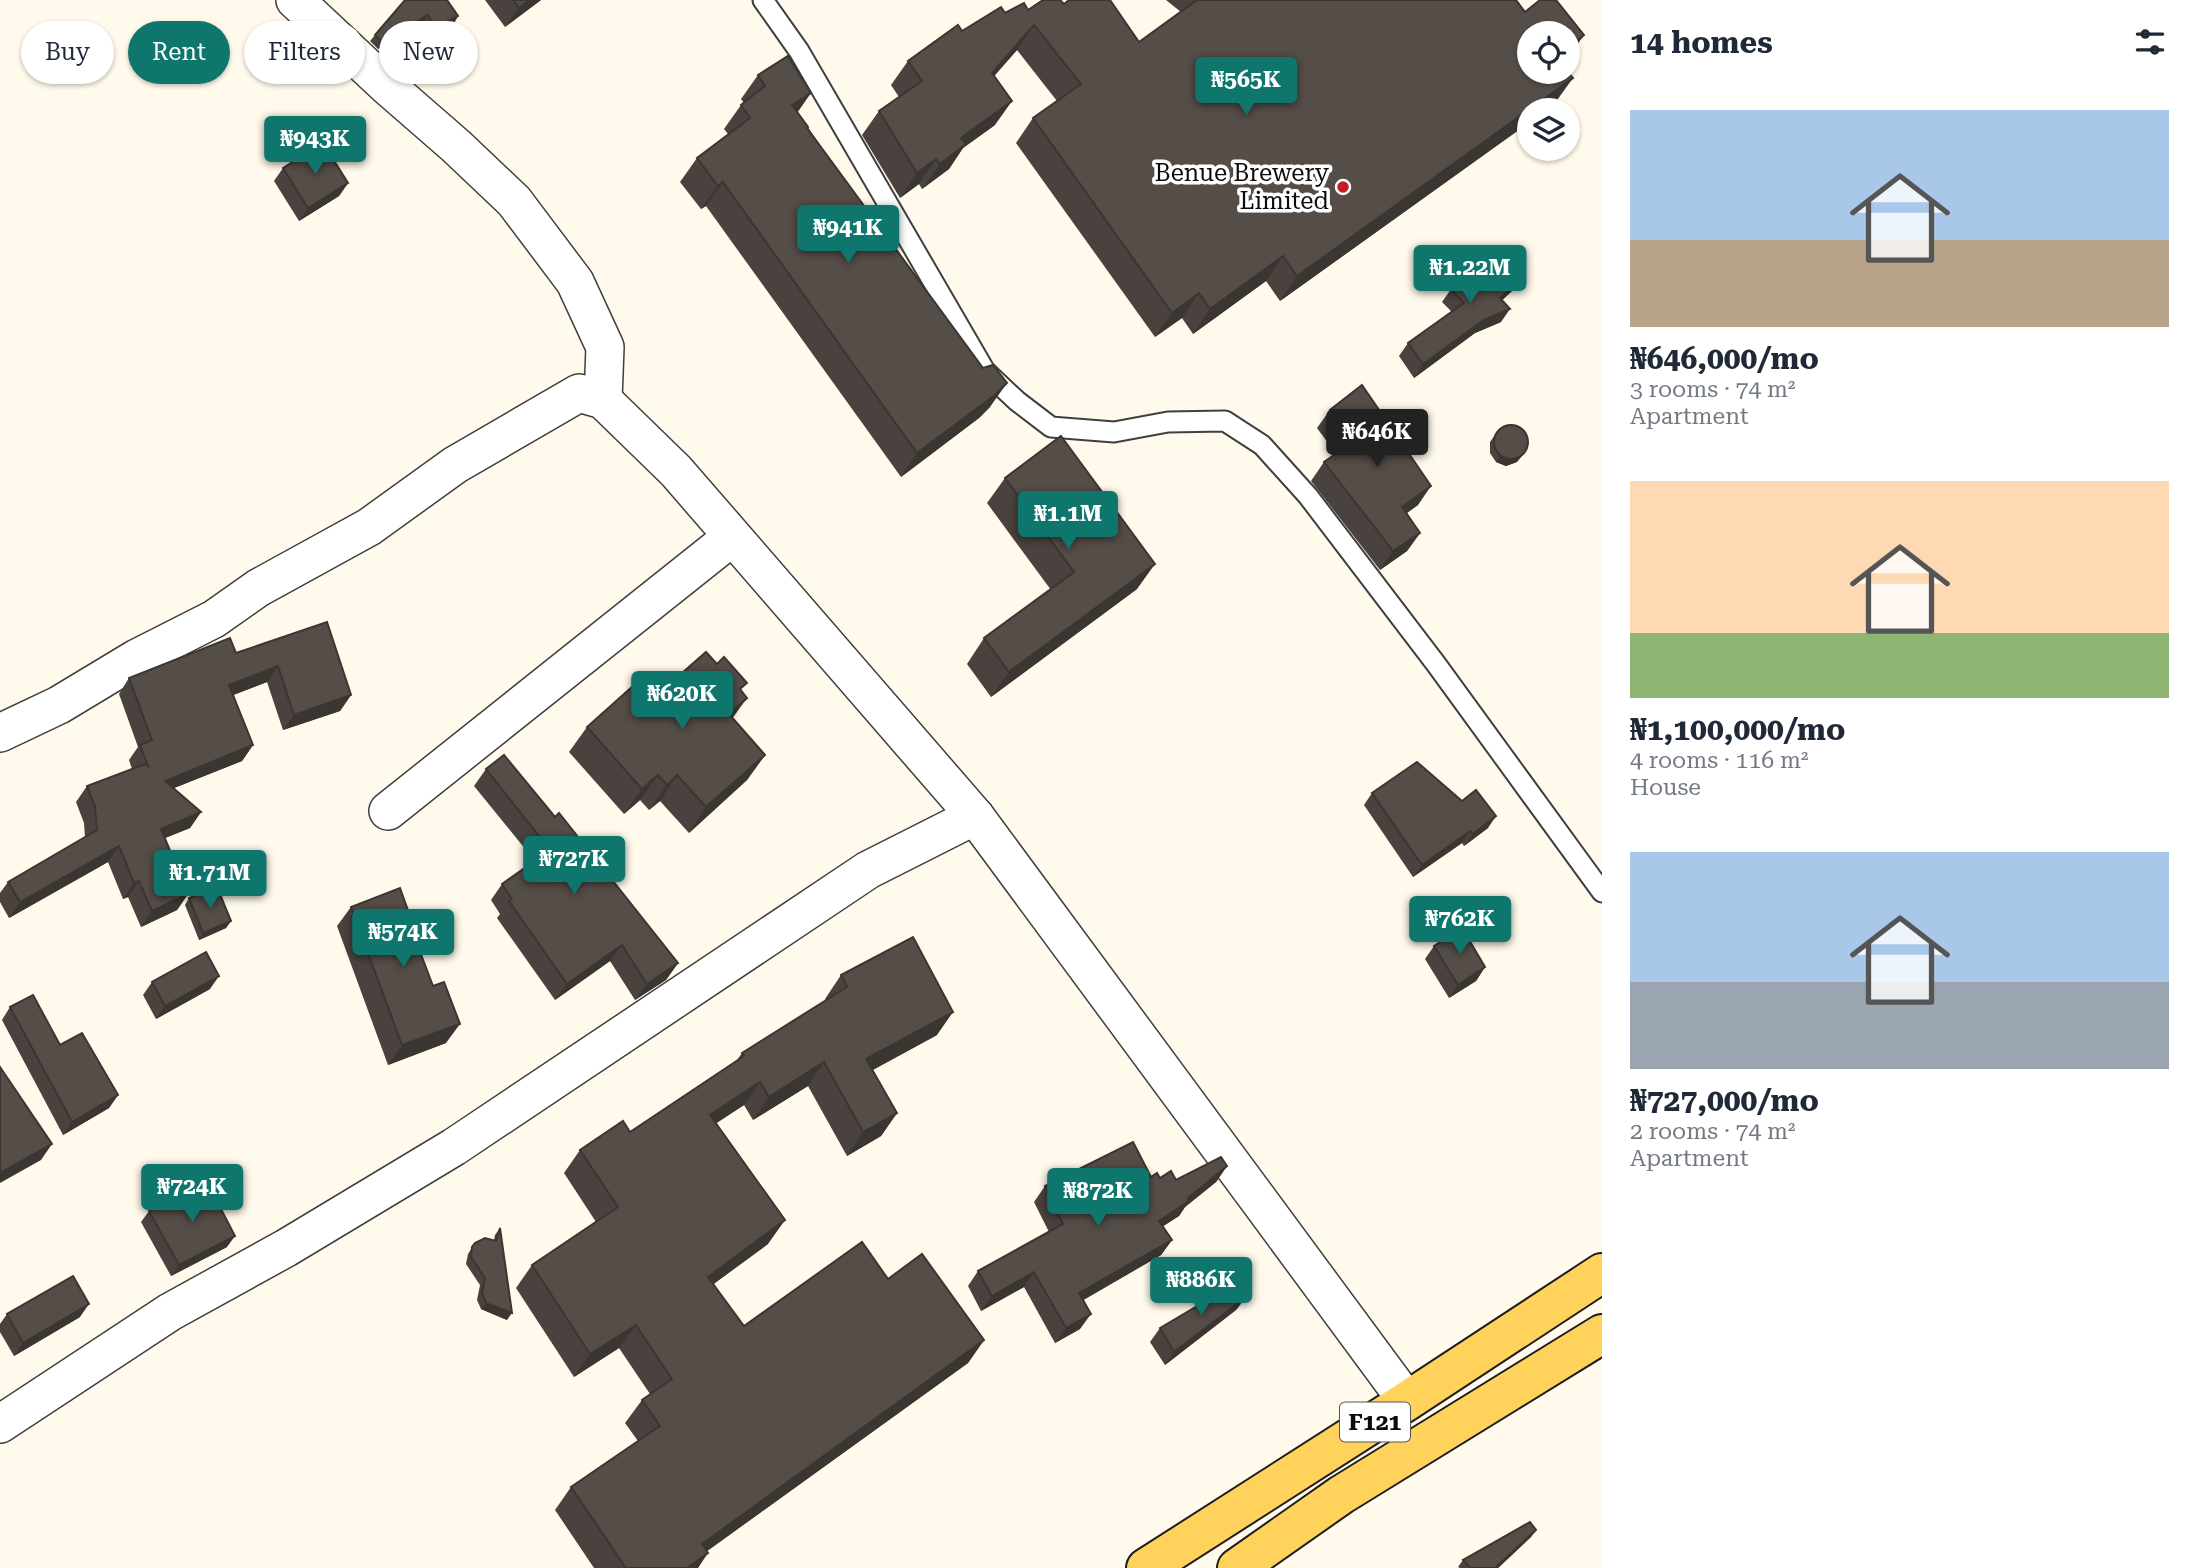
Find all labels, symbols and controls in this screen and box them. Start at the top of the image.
chip: Buy [21,21,114,84]
chip: Rent [128,21,230,84]
chip: Filters [244,21,365,84]
chip: New [379,21,478,84]
map controls [1517,21,1580,161]
button: locate [1517,21,1580,84]
icon: filters [2131,23,2169,61]
text: 14 homes [1630,25,1773,60]
pin: ₦565K [1197,58,1295,117]
text: ₦565K [1211,66,1281,93]
button: layers [1517,98,1580,161]
pin: ₦943K [266,116,364,176]
text: ₦943K [280,125,350,152]
icon: home [1837,155,1963,281]
place label: Benue Brewery Limited [1154,159,1330,215]
marker: Benue Brewery Limited [1335,179,1351,195]
pin: ₦941K [799,205,897,265]
text: ₦941K [813,214,883,241]
pin: ₦1.22M [1413,246,1527,305]
text: ₦1.22M [1430,254,1510,281]
text: ₦646,000/mo [1630,341,1819,376]
text: 3 rooms · 74 m² [1630,376,1796,403]
text: Apartment [1630,403,1749,430]
pin: ₦646K [1328,410,1426,469]
text: ₦646K [1342,418,1412,445]
pin: ₦1.1M [1019,491,1117,551]
text: ₦1.1M [1034,500,1102,527]
icon: home [1837,526,1963,652]
pin: ₦620K [633,672,731,731]
text: ₦620K [647,680,717,707]
text: ₦1,100,000/mo [1630,712,1845,747]
text: 4 rooms · 116 m² [1630,747,1808,774]
text: House [1630,774,1701,801]
pin: ₦727K [525,836,623,896]
text: ₦727K [539,845,609,872]
pin: ₦1.71M [153,850,267,910]
text: ₦1.71M [170,859,250,886]
pin: ₦762K [1411,897,1509,956]
icon: home [1837,897,1963,1023]
text: ₦762K [1425,905,1495,932]
pin: ₦574K [354,909,452,969]
text: ₦574K [368,918,438,945]
text: ₦727,000/mo [1630,1083,1819,1118]
text: 2 rooms · 74 m² [1630,1118,1796,1145]
text: Apartment [1630,1145,1749,1172]
pin: ₦724K [143,1164,241,1224]
pin: ₦872K [1049,1168,1147,1228]
text: ₦724K [157,1173,227,1200]
text: ₦872K [1063,1177,1133,1204]
pin: ₦886K [1152,1258,1250,1317]
text: ₦886K [1166,1266,1236,1293]
road number: F121 [1340,1402,1410,1442]

